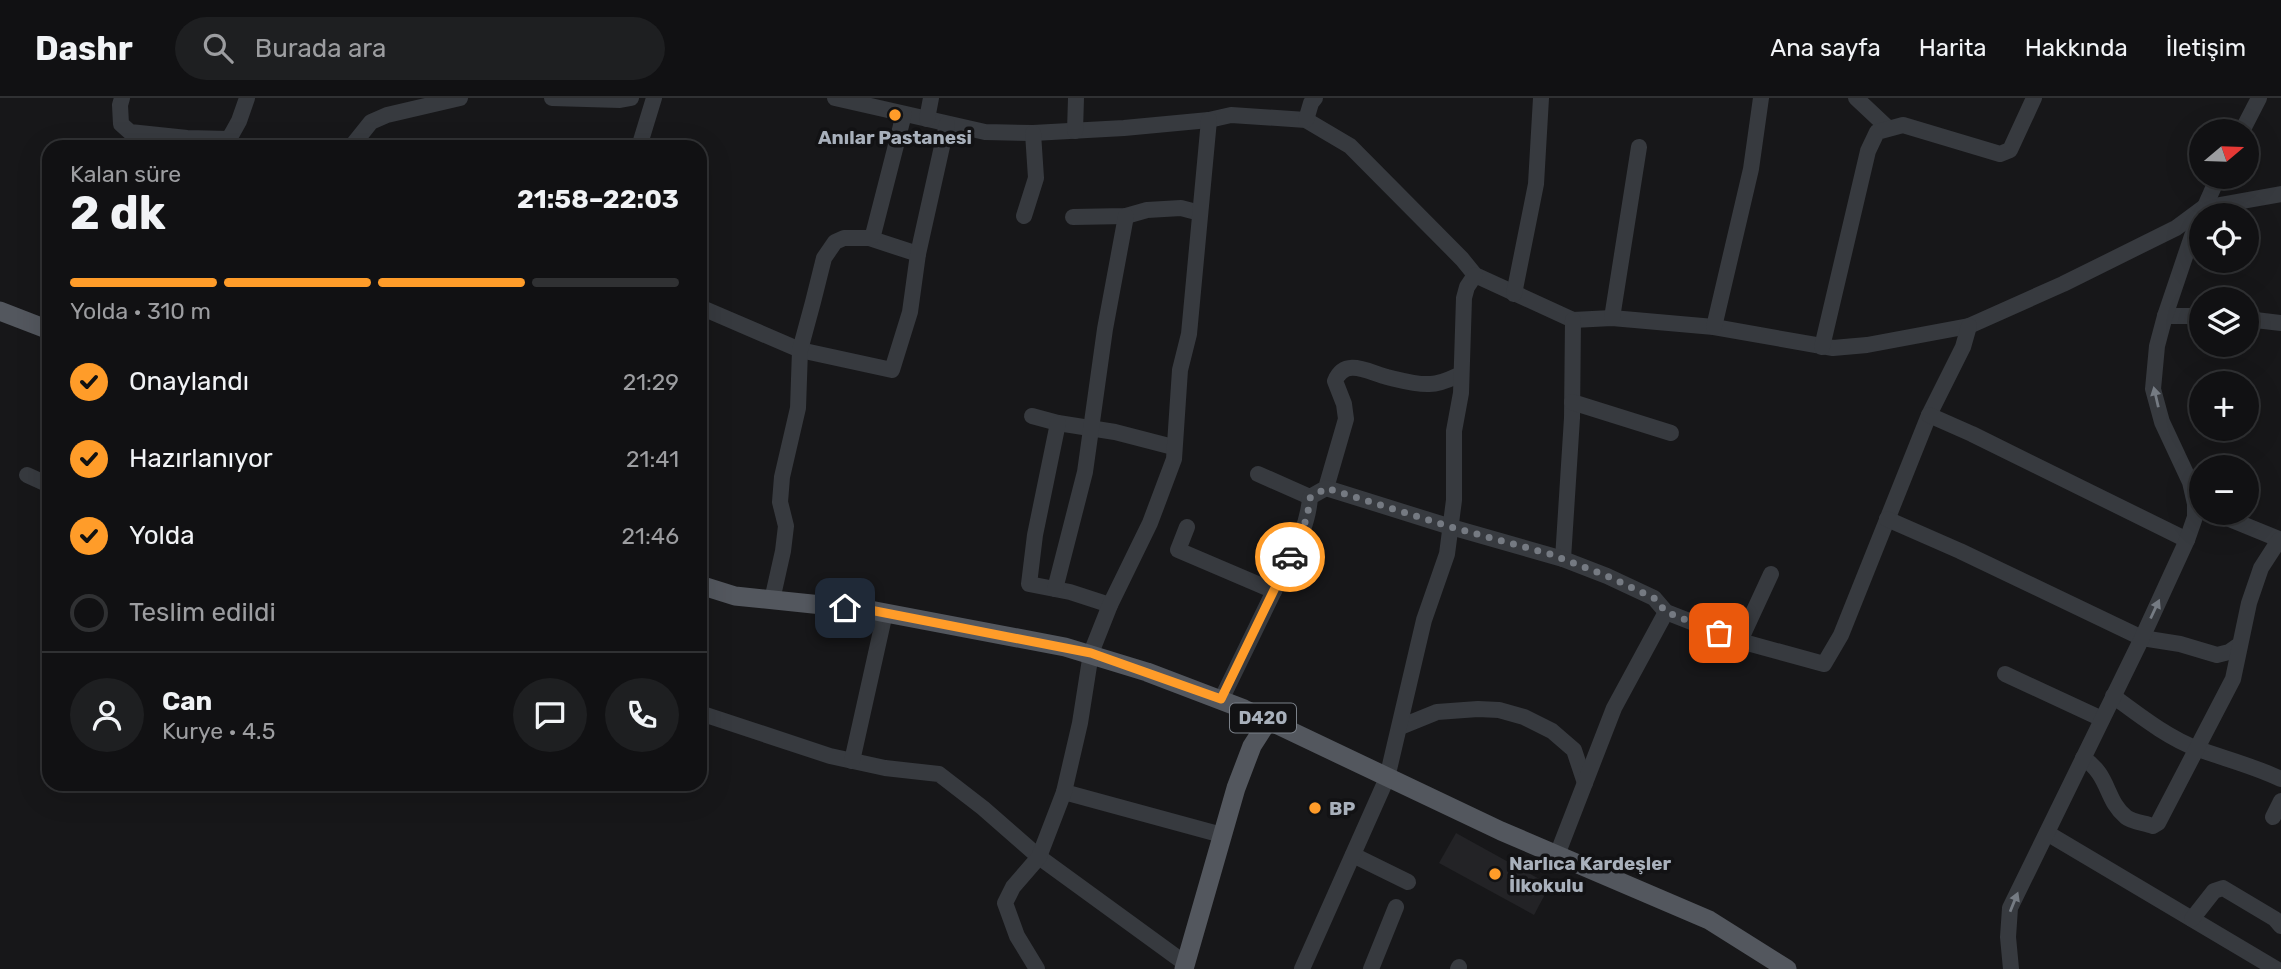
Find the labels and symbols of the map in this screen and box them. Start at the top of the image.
marker: Anılar Pastanesi [887,107,903,123]
north arrow [2189,119,2259,189]
place label: Anılar Pastanesi [818,126,972,149]
one-way arrow [2150,386,2161,408]
courier [1255,522,1325,592]
pin [815,578,875,638]
one-way arrow [2149,599,2161,619]
pin [1689,603,1749,663]
road number: D420 [1230,704,1296,732]
place label: BP [1329,797,1355,820]
marker: BP [1307,800,1323,816]
place label: Narlıca Kardeşler İlkokulu [1509,852,1672,897]
marker: Narlıca Kardeşler İlkokulu [1487,866,1503,882]
one-way arrow [2008,891,2019,912]

